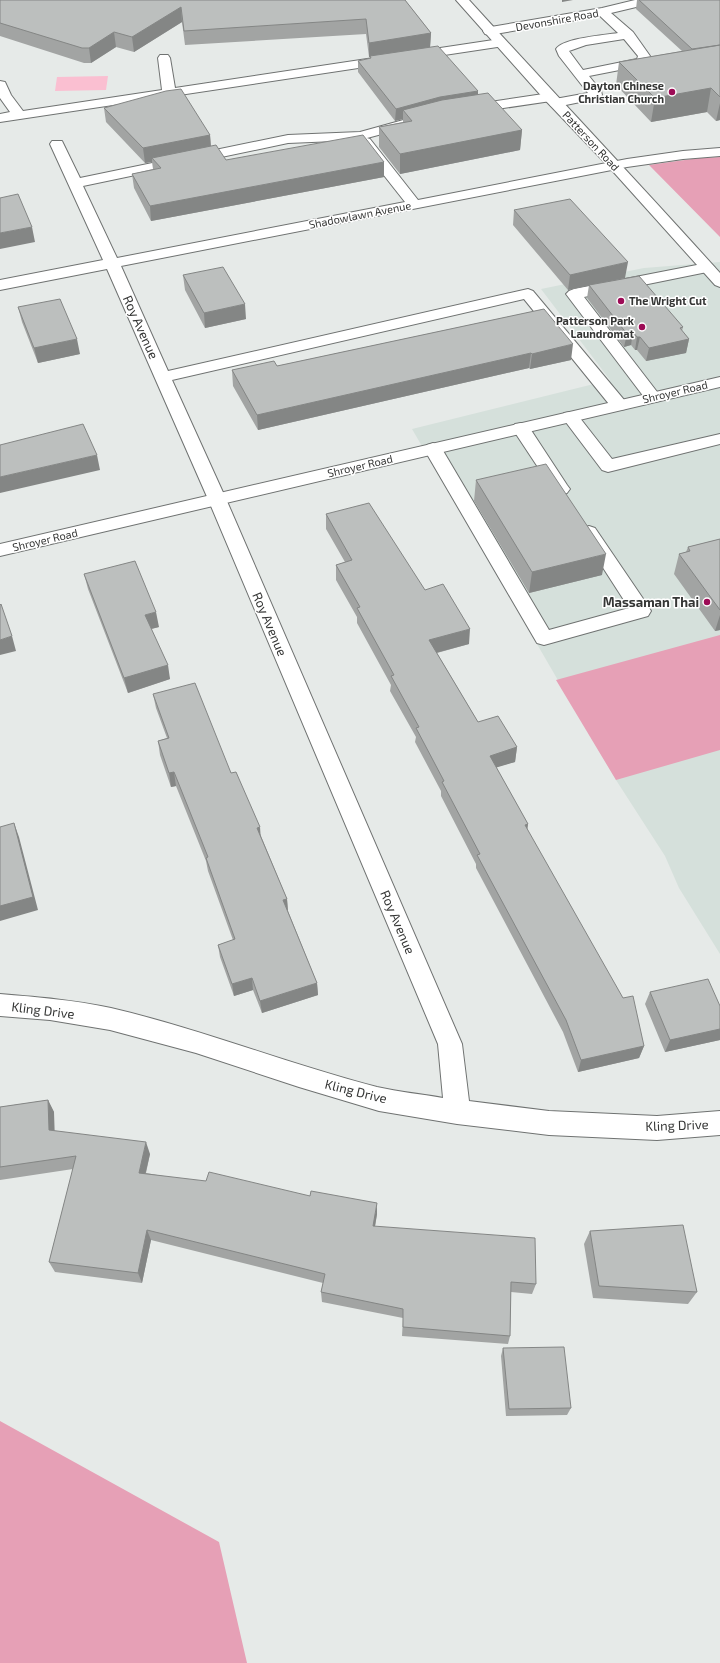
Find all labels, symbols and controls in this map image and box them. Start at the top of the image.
street label: Devonshire Road [514,6,600,33]
place label: Dayton Chinese Christian Church [578,79,664,105]
marker: Dayton Chinese Christian Church [667,87,677,97]
street label: Patterson Road [560,108,622,173]
street label: Shadowlawn Avenue [308,198,412,231]
street label: Roy Avenue [120,293,162,361]
place label: The Wright Cut [629,294,707,307]
marker: The Wright Cut [616,296,626,306]
place label: Patterson Park Laundromat [556,314,635,340]
marker: Patterson Park Laundromat [637,322,647,332]
street label: Shroyer Road [641,378,709,405]
street label: Shroyer Road [326,452,394,479]
street label: Shroyer Road [11,526,79,553]
street label: Roy Avenue [249,590,291,658]
place label: Massaman Thai [603,594,699,610]
marker: Massaman Thai [702,597,712,607]
street label: Roy Avenue [377,888,419,956]
street label: Kling Drive [11,998,75,1022]
street label: Kling Drive [323,1076,389,1106]
street label: Kling Drive [645,1116,709,1134]

